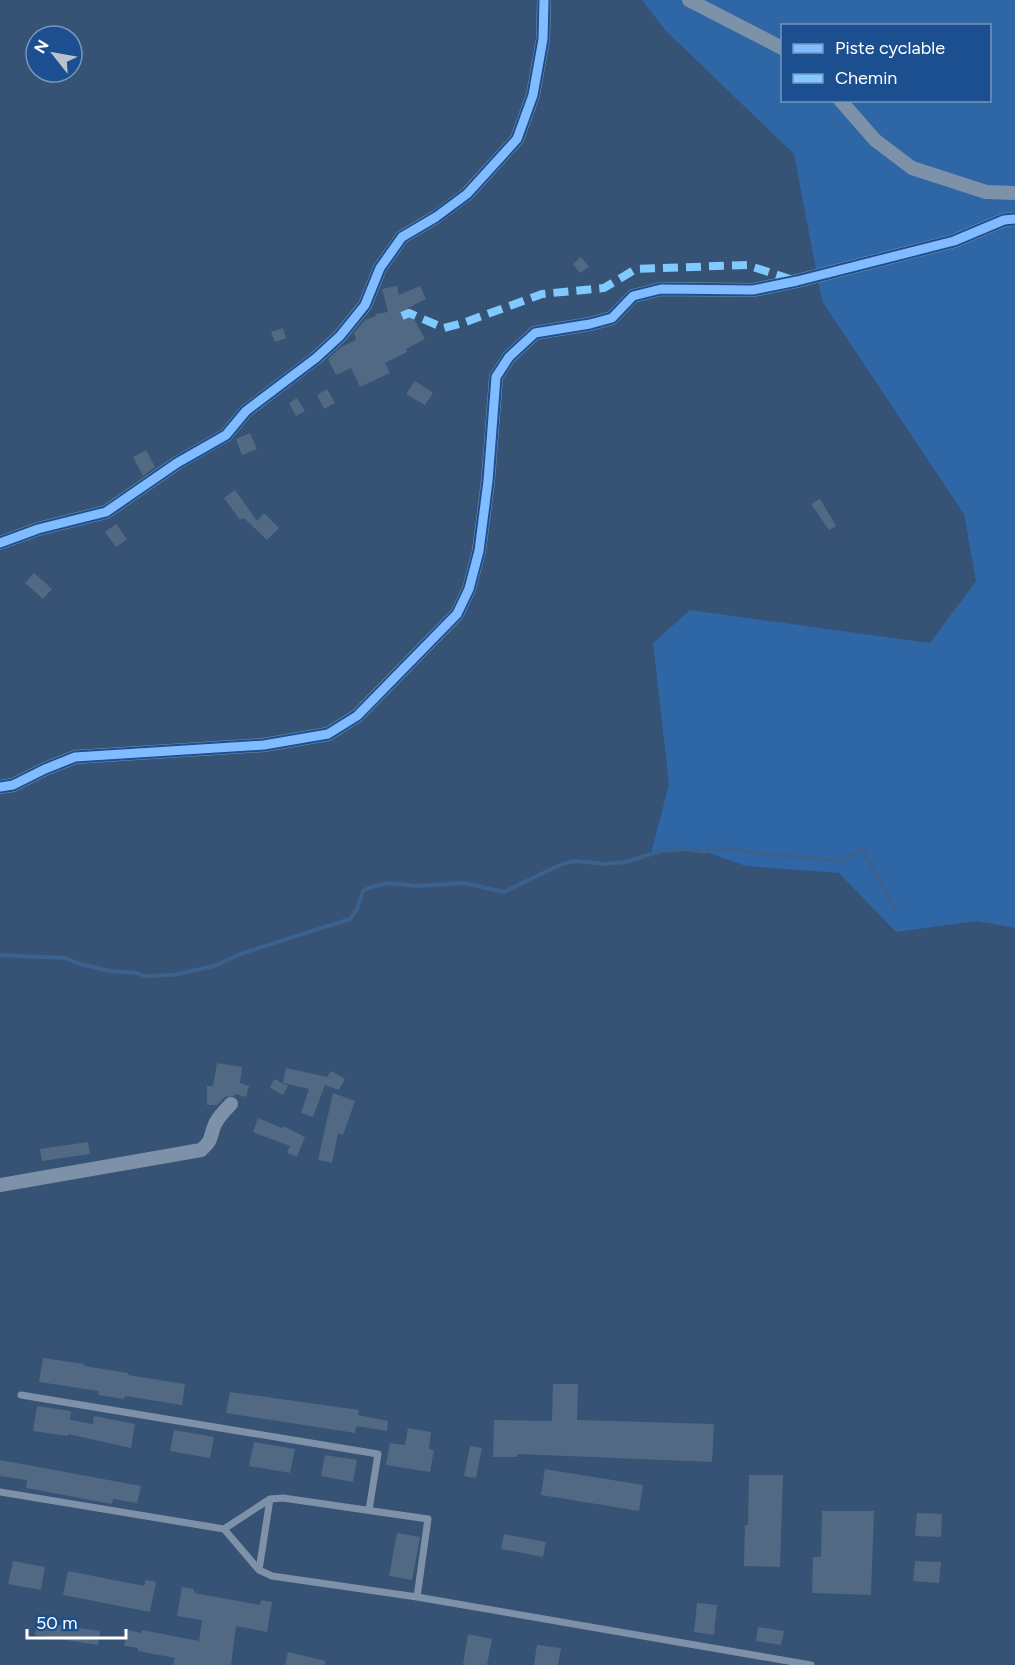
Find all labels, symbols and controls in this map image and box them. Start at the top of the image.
north arrow [24,24,84,84]
legend [781,24,991,102]
text: N [30,36,53,57]
text: Piste cyclable [835,37,945,59]
text: Chemin [835,67,897,89]
scale bar [27,1602,126,1640]
text: 50 m [36,1612,78,1634]

